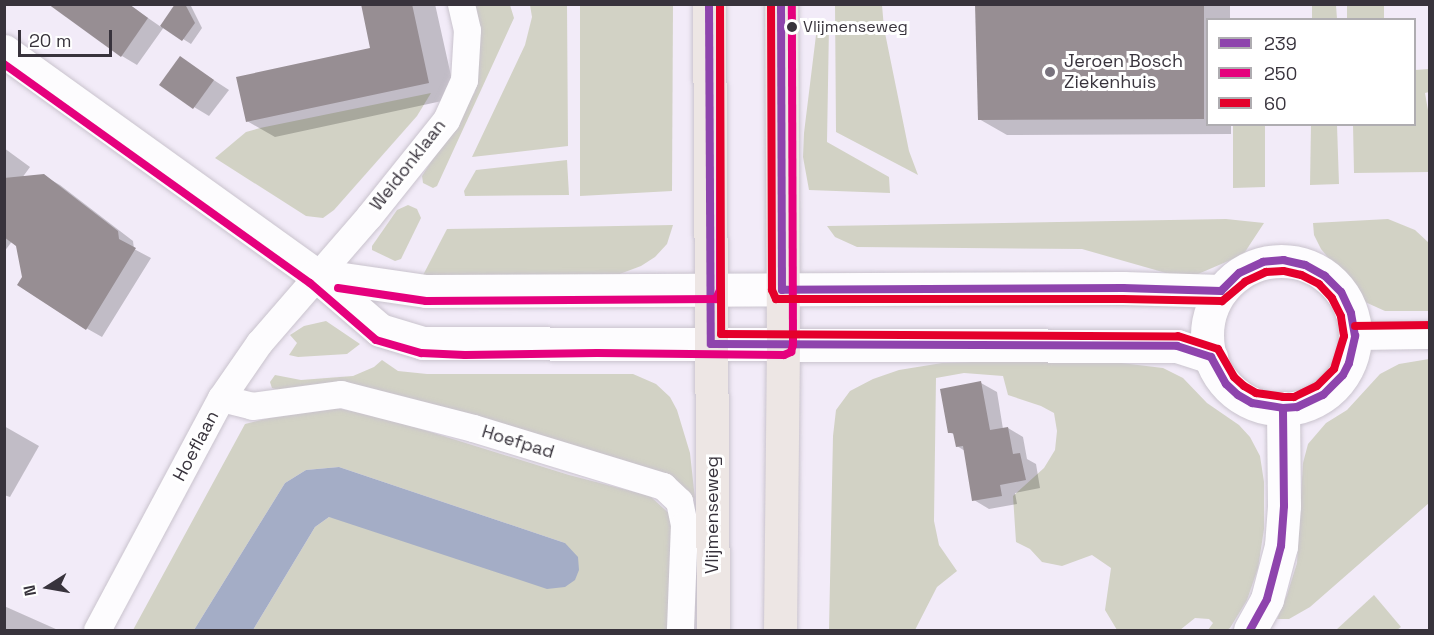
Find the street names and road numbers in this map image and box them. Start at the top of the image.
street label: Weidonklaan [366,115,450,215]
street label: Hoeflaan [168,407,224,485]
street label: Hoefpad [479,421,557,463]
street label: Vlijmenseweg [701,456,723,574]

